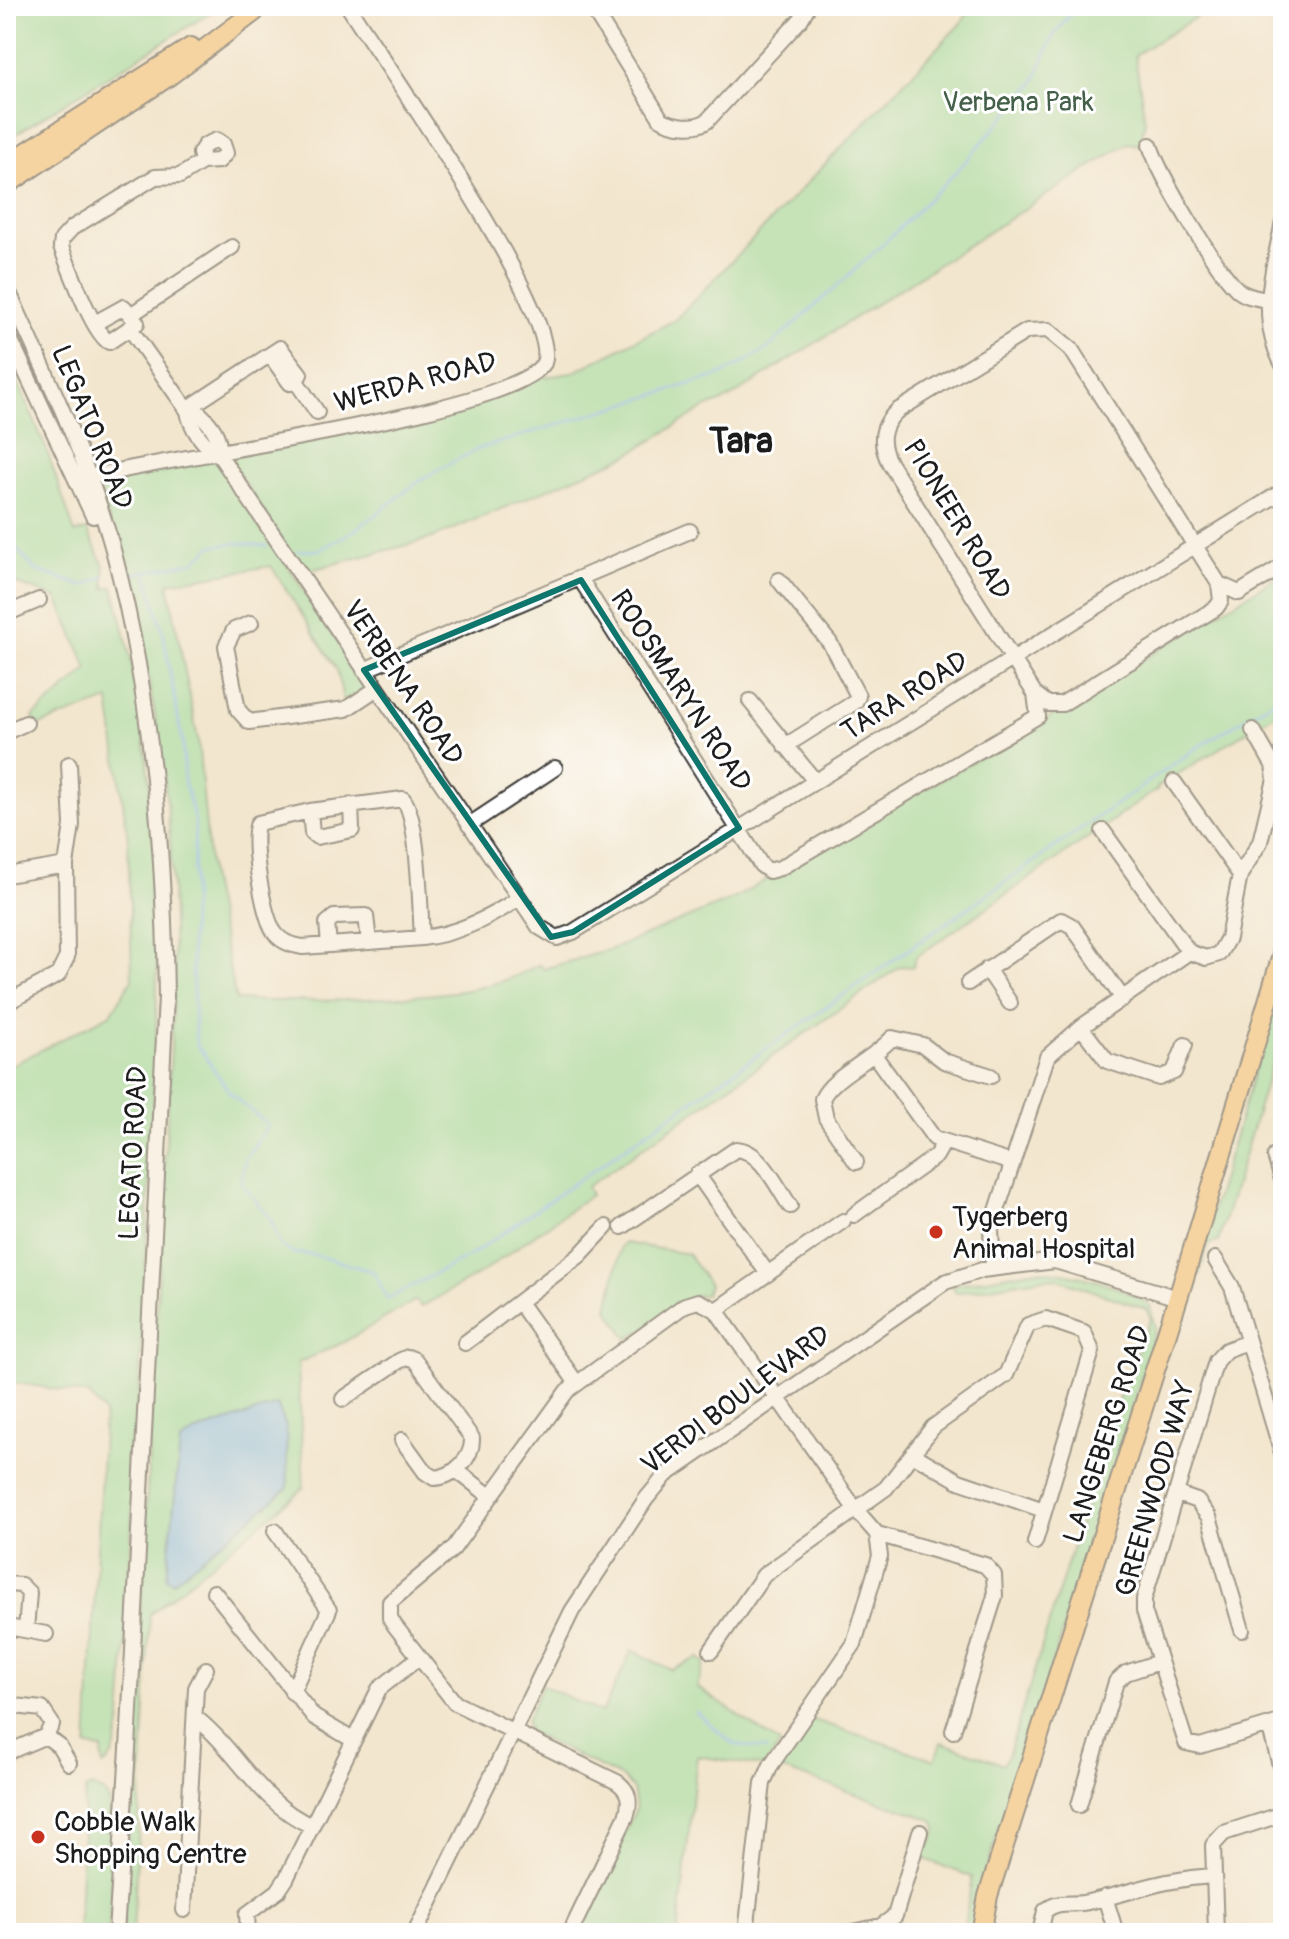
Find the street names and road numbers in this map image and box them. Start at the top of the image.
street label: LEGATO ROAD [43,340,140,515]
street label: WERDA ROAD [331,344,500,421]
street label: PIONEER ROAD [895,433,1018,606]
street label: ROOSMARYN ROAD [602,583,759,798]
street label: VERBENA ROAD [335,594,471,772]
street label: TARA ROAD [835,644,975,749]
street label: LEGATO ROAD [111,1065,156,1241]
street label: VERDI BOULEVARD [634,1318,838,1483]
street label: LANGEBERG ROAD [1056,1321,1159,1548]
street label: GREENWOOD WAY [1108,1376,1203,1601]

